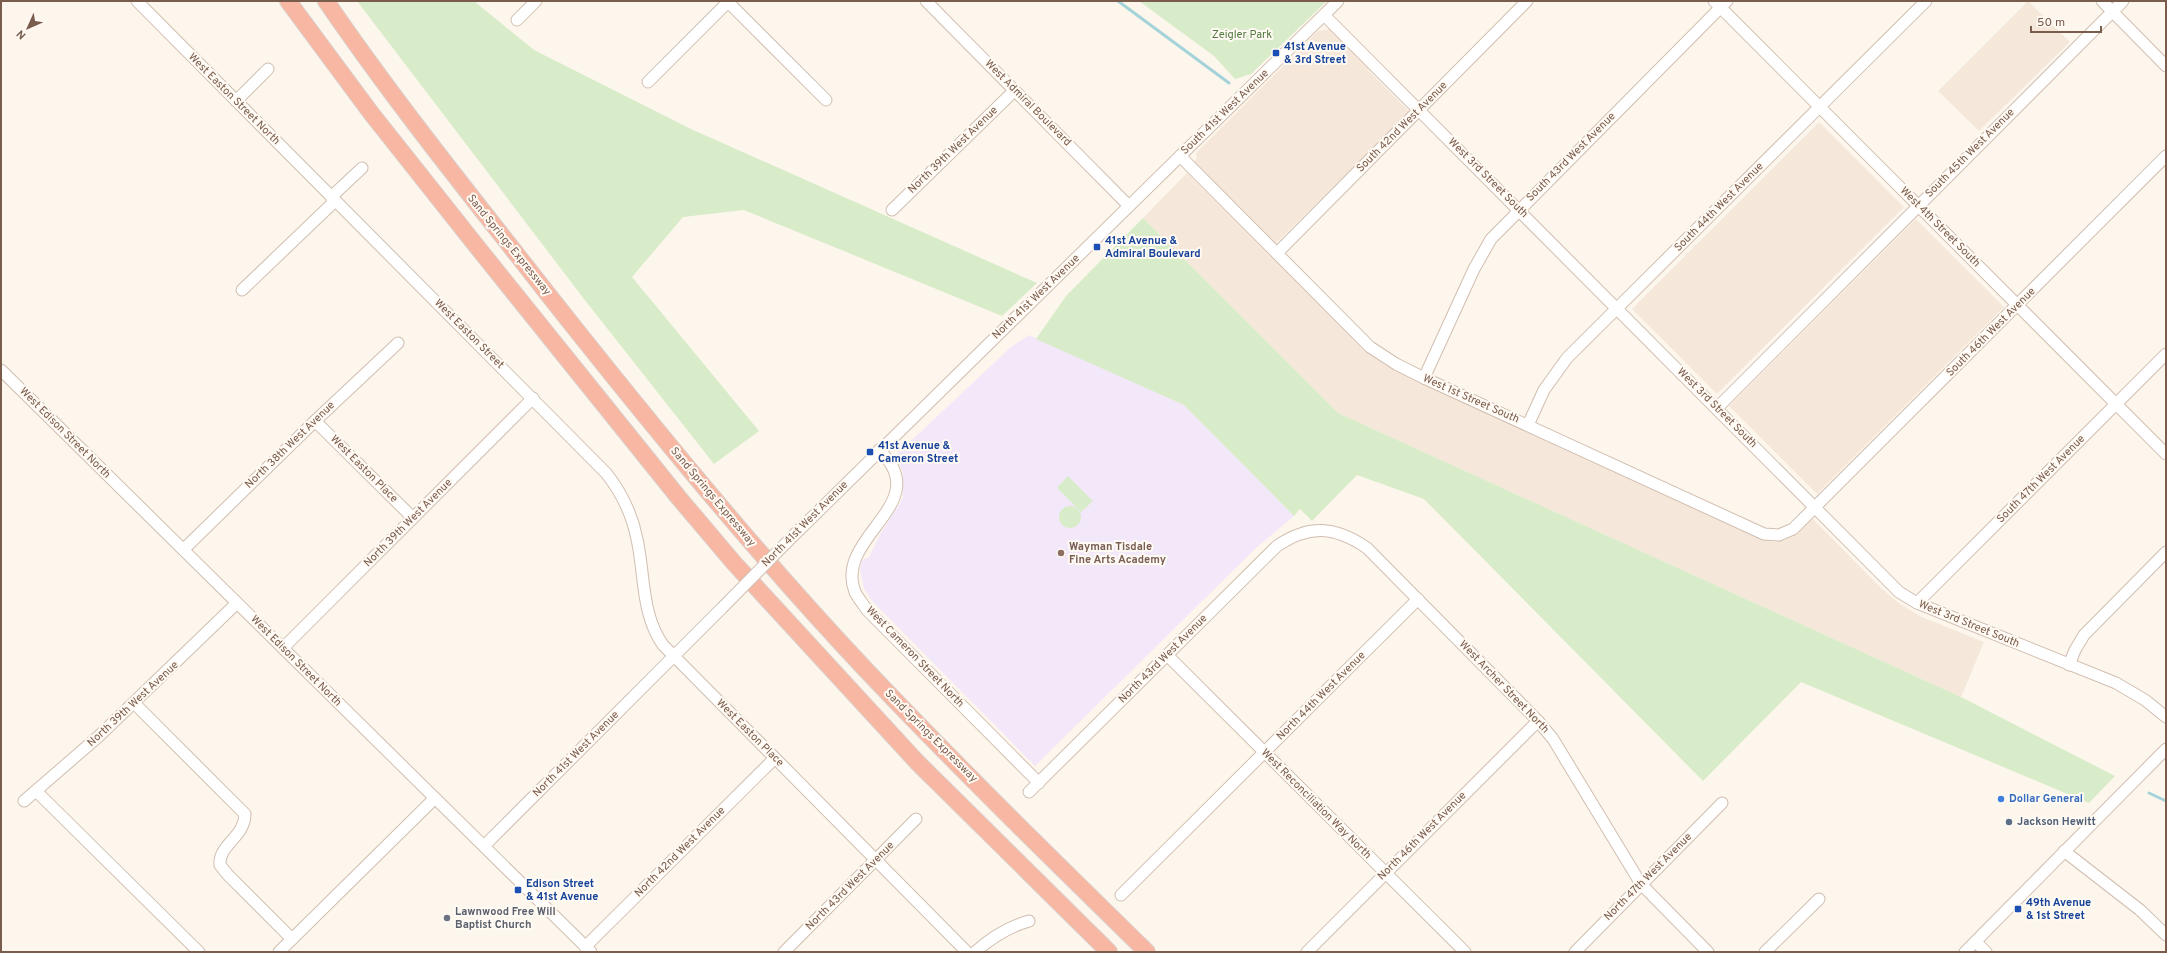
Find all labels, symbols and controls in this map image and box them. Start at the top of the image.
north arrow [8,8,48,48]
scale bar [2031,8,2101,34]
text: 50 m [2037,15,2065,31]
text: N [14,27,29,42]
park label: Zeigler Park [1212,28,1272,42]
place label: 41st Avenue & 3rd Street [1284,40,1346,67]
marker: 41st Avenue & 3rd Street [1271,48,1281,58]
street label: West Easton Street North [185,50,283,148]
street label: West Admiral Boulevard [982,57,1074,149]
street label: South 41st West Avenue [1178,66,1272,158]
street label: South 42nd West Avenue [1354,79,1450,175]
street label: North 39th West Avenue [905,103,1001,197]
street label: South 45th West Avenue [1922,105,2018,201]
street label: South 43rd West Avenue [1523,109,1619,205]
street label: West 3rd Street South [1445,135,1531,221]
street label: South 44th West Avenue [1671,159,1767,255]
street label: West 4th Street South [1897,184,1983,270]
street label: Sand Springs Expressway [464,192,554,298]
place label: 41st Avenue & Admiral Boulevard [1105,234,1201,261]
marker: 41st Avenue & Admiral Boulevard [1092,242,1102,252]
street label: North 41st West Avenue [989,252,1083,342]
street label: South 46th West Avenue [1944,284,2039,379]
street label: West Easton Street [431,296,507,372]
street label: West 3rd Street South [1674,365,1760,451]
street label: West 1st Street South [1421,371,1521,427]
street label: West Edison Street North [17,385,113,481]
street label: North 38th West Avenue [242,398,338,492]
street label: West Easton Place [327,432,401,506]
street label: South 47th West Avenue [1994,432,2088,526]
place label: 41st Avenue & Cameron Street [878,439,958,466]
street label: Sand Springs Expressway [667,444,759,550]
marker: 41st Avenue & Cameron Street [865,447,875,457]
street label: North 39th West Avenue [361,476,455,570]
street label: North 41st West Avenue [759,478,851,570]
place label: Wayman Tisdale Fine Arts Academy [1069,540,1166,567]
marker: Wayman Tisdale Fine Arts Academy [1056,548,1066,558]
street label: West 3rd Street South [1916,597,2022,651]
street label: West Cameron Street North [863,603,967,711]
street label: North 43rd West Avenue [1116,612,1210,706]
street label: West Edison Street North [248,613,344,709]
street label: West Archer Street North [1456,638,1552,736]
street label: North 44th West Avenue [1274,649,1368,743]
street label: North 39th West Avenue [85,658,182,750]
street label: Sand Springs Expressway [882,687,980,785]
street label: West Easton Place [713,696,787,770]
street label: North 41st West Avenue [530,708,622,800]
street label: West Reconciliation Way North [1258,746,1374,862]
street label: North 46th West Avenue [1375,789,1469,883]
place label: Dollar General [2009,792,2083,806]
marker: Dollar General [1996,794,2006,804]
street label: North 42nd West Avenue [632,804,728,900]
place label: Jackson Hewitt [2017,815,2096,829]
marker: Jackson Hewitt [2004,817,2014,827]
street label: North 47th West Avenue [1601,830,1695,924]
street label: North 43rd West Avenue [803,839,897,933]
place label: Edison Street & 41st Avenue [526,877,598,904]
marker: Edison Street & 41st Avenue [513,885,523,895]
place label: 49th Avenue & 1st Street [2026,896,2091,923]
marker: 49th Avenue & 1st Street [2013,904,2023,914]
place label: Lawnwood Free Will Baptist Church [455,905,556,932]
marker: Lawnwood Free Will Baptist Church [442,913,452,923]

